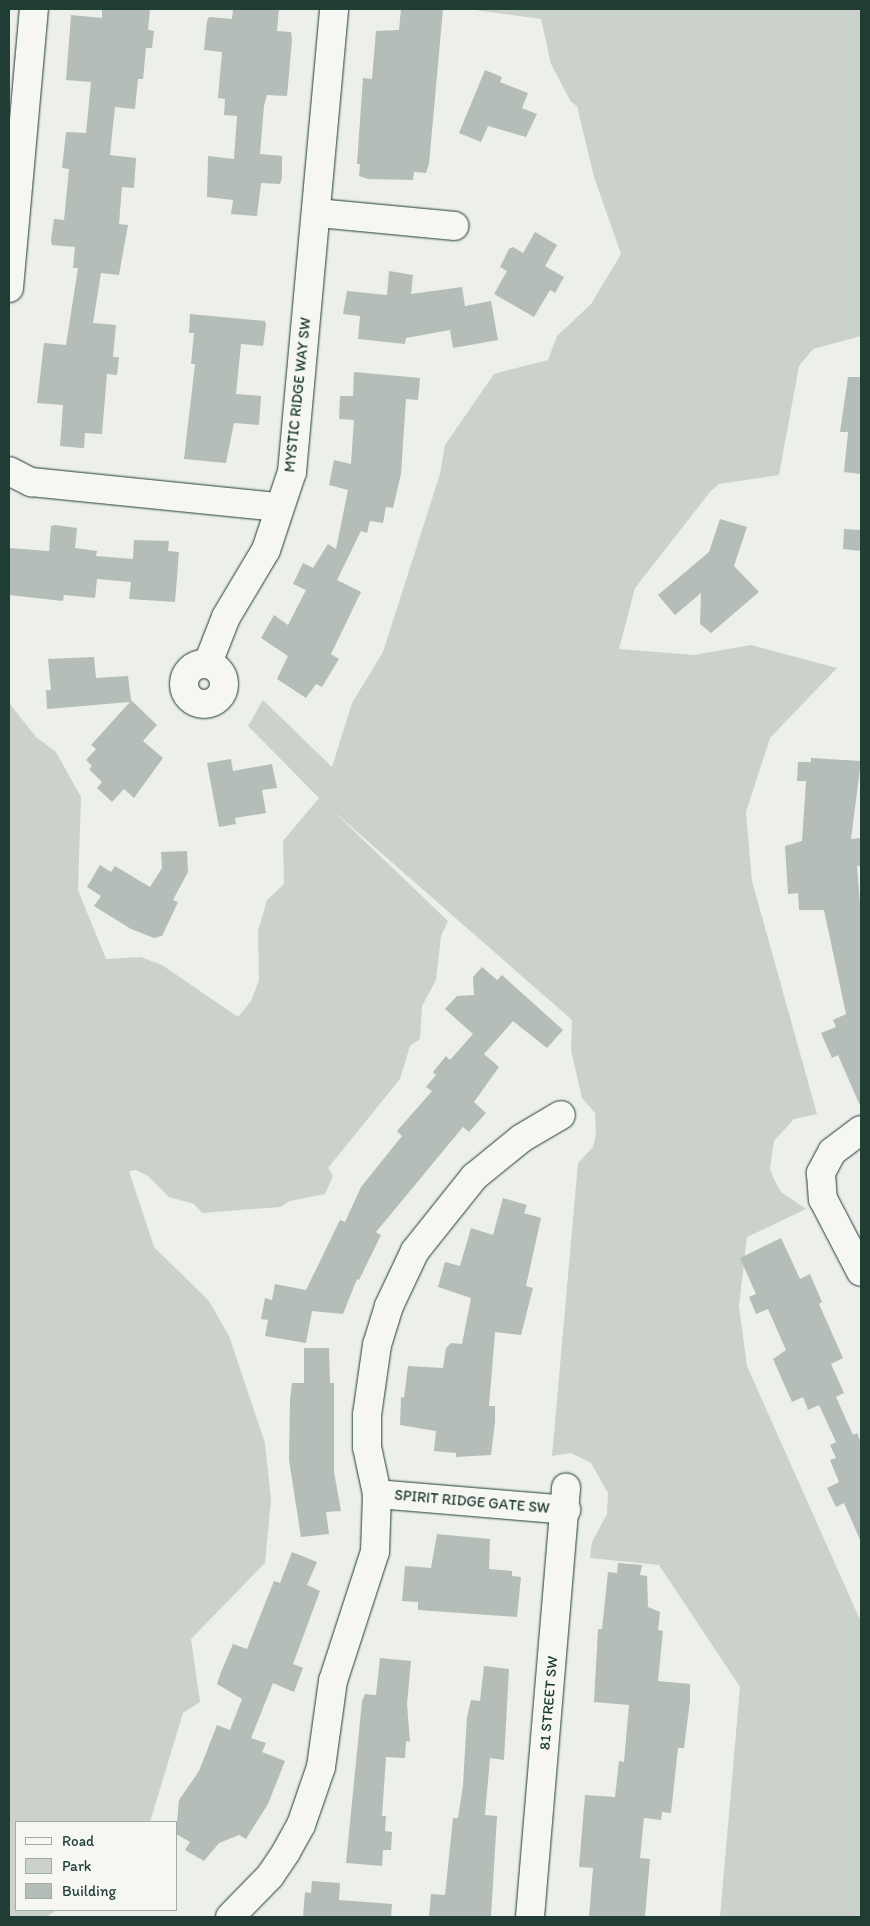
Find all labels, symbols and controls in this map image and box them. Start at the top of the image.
street label: MYSTIC RIDGE WAY SW [281,316,315,474]
street label: SPIRIT RIDGE GATE SW [394,1486,550,1518]
street label: 81 STREET SW [536,1655,562,1751]
legend [15,1821,178,1911]
text: Road [62,1832,94,1850]
text: Park [62,1857,92,1875]
text: Building [62,1882,116,1900]

